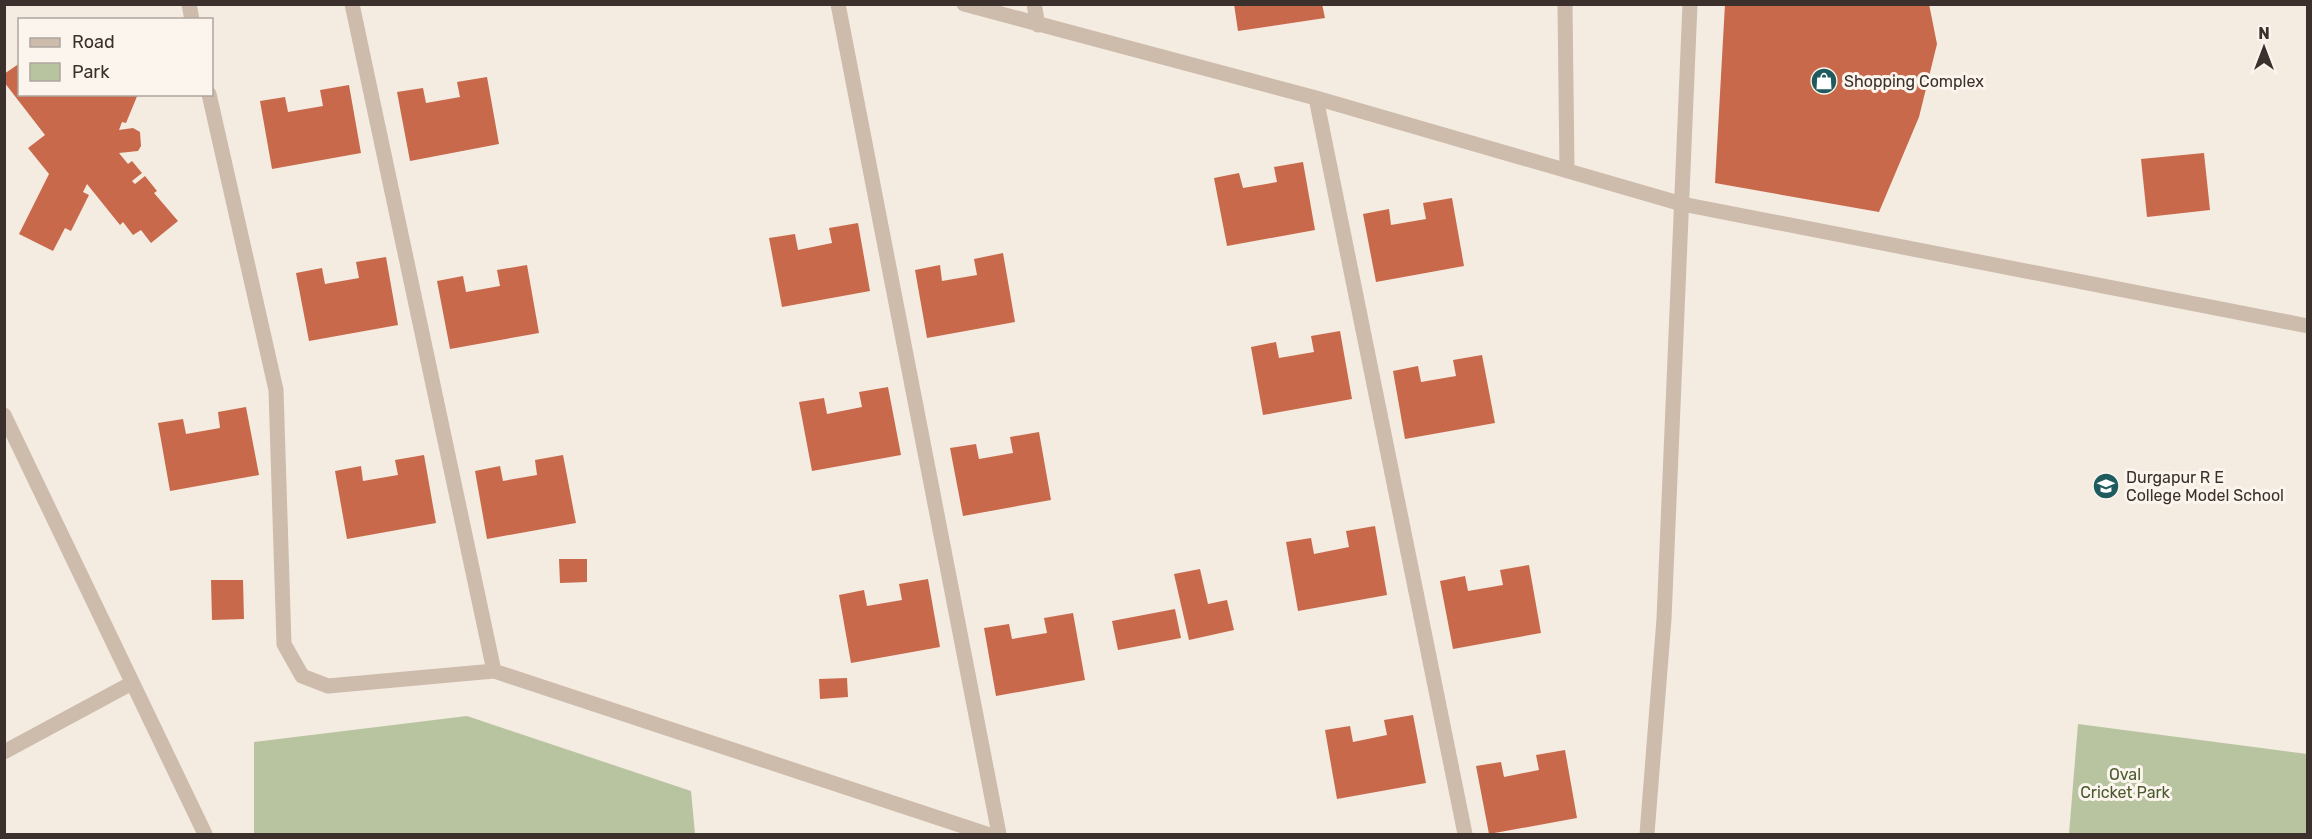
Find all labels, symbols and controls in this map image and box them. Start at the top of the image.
legend [18,18,213,96]
north arrow [2234,18,2294,78]
text: N [2258,24,2270,43]
text: Road [72,31,115,53]
text: Park [72,61,110,83]
shop icon: Shopping Complex [1809,66,1839,96]
place label: Shopping Complex [1844,72,1984,91]
place label: Durgapur R E College Model School [2126,468,2284,505]
school or university icon: Durgapur R E College Model School [2091,471,2121,501]
park label: Oval Cricket Park [2080,765,2171,802]

